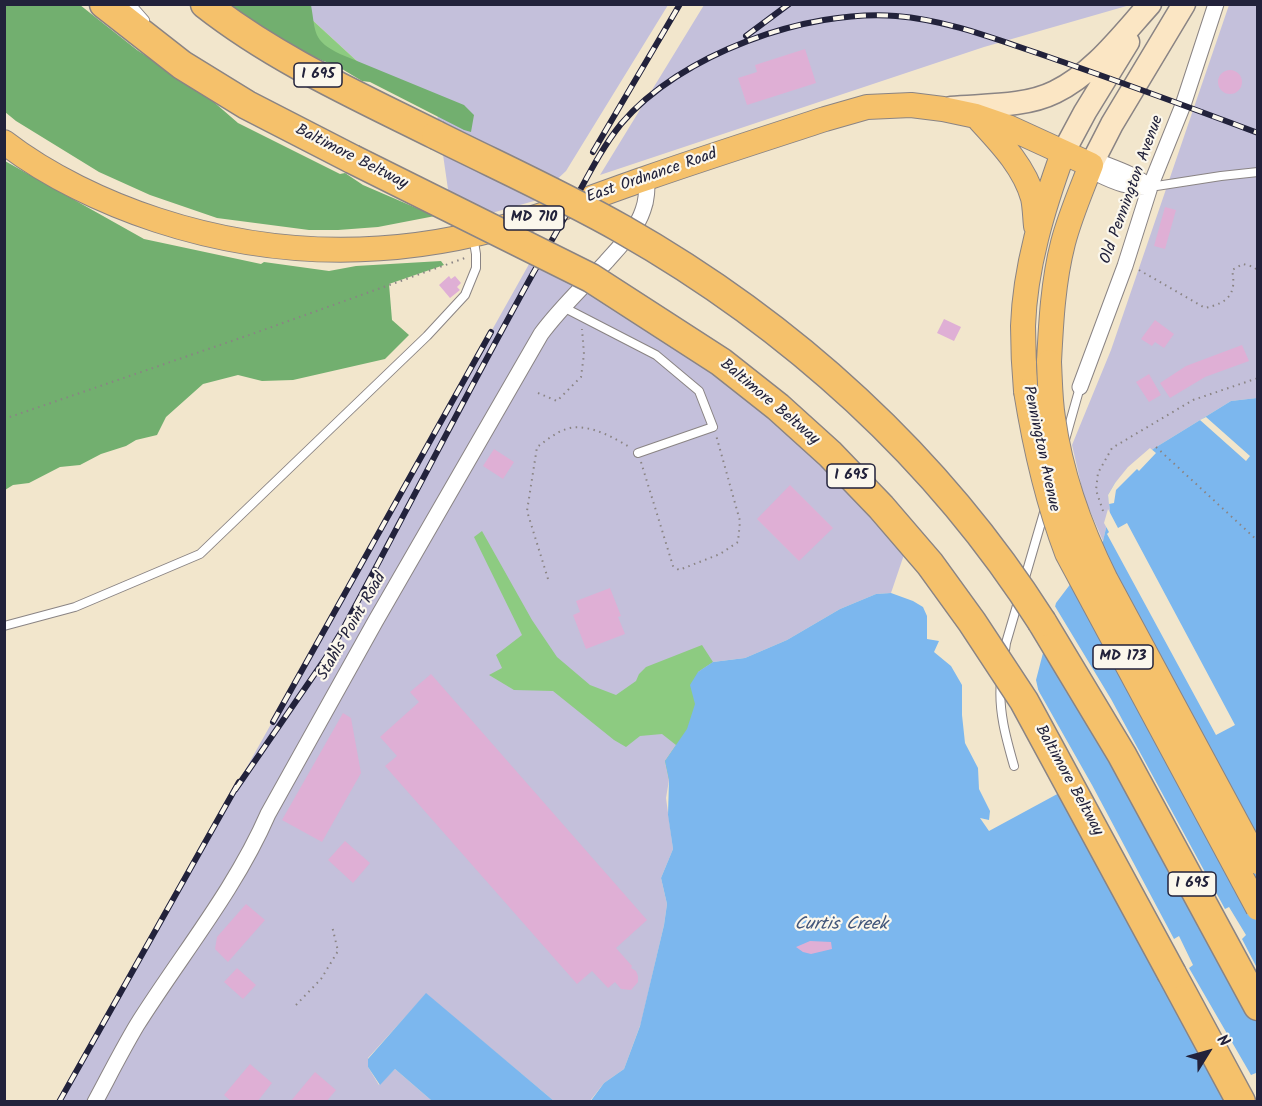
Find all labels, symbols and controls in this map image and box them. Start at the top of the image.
road number: I 695 [294,63,342,87]
street label: Old Pennington Avenue [1097,113,1169,267]
street label: Baltimore Beltway [291,121,411,195]
street label: East Ordnance Road [584,146,720,208]
road number: MD 710 [504,206,564,230]
street label: Baltimore Beltway [715,356,823,450]
street label: Pennington Avenue [1017,384,1063,514]
road number: I 695 [827,464,875,488]
street label: Stahls Point Road [314,570,392,684]
road number: MD 173 [1093,645,1153,669]
street label: Baltimore Beltway [1030,722,1106,840]
road number: I 695 [1168,872,1216,896]
water label: Curtis Creek [795,915,887,937]
north arrow [1178,1022,1238,1082]
text: N [1210,1029,1236,1052]

